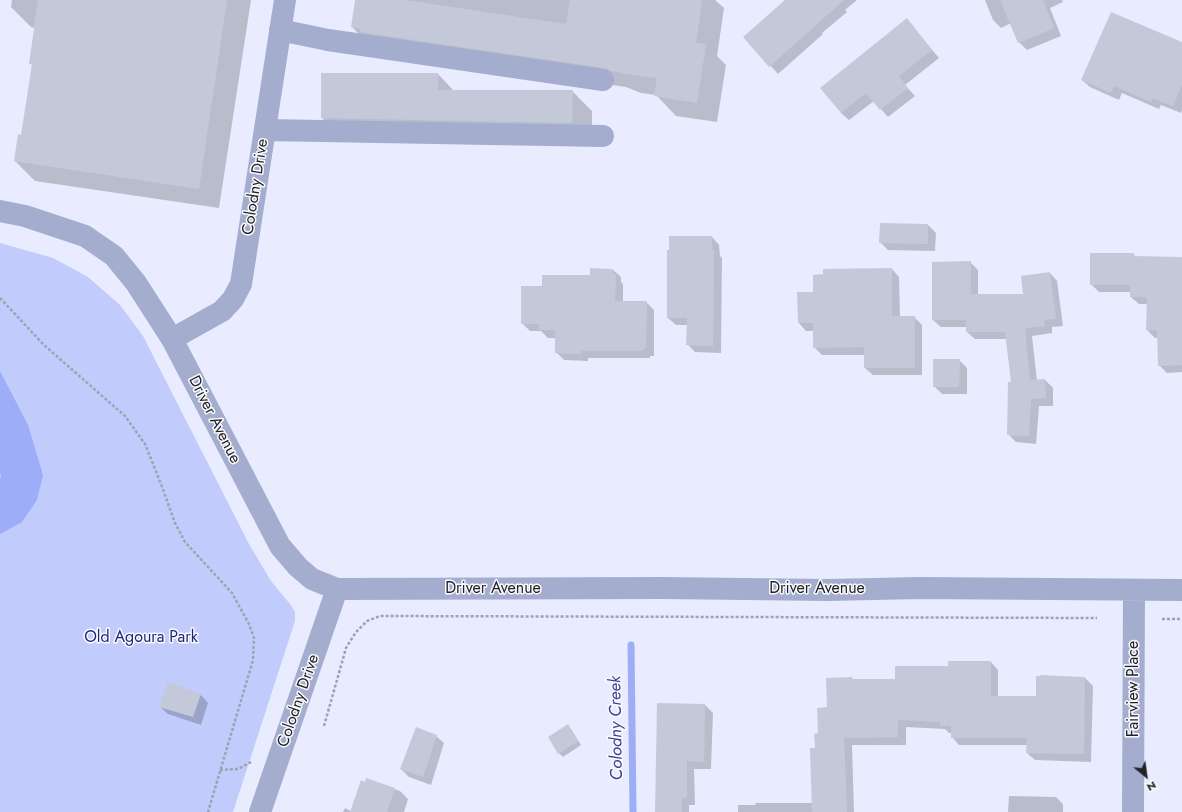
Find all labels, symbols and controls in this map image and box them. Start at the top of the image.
street label: Colodny Drive [239,138,273,236]
street label: Driver Avenue [184,373,244,467]
street label: Driver Avenue [445,579,541,599]
street label: Driver Avenue [769,579,865,599]
park label: Old Agoura Park [84,628,198,648]
street label: Fairview Place [1124,641,1144,737]
street label: Colodny Drive [274,652,324,750]
water label: Colodny Creek [606,676,628,780]
north arrow [1126,756,1166,796]
text: N [1144,777,1160,796]

